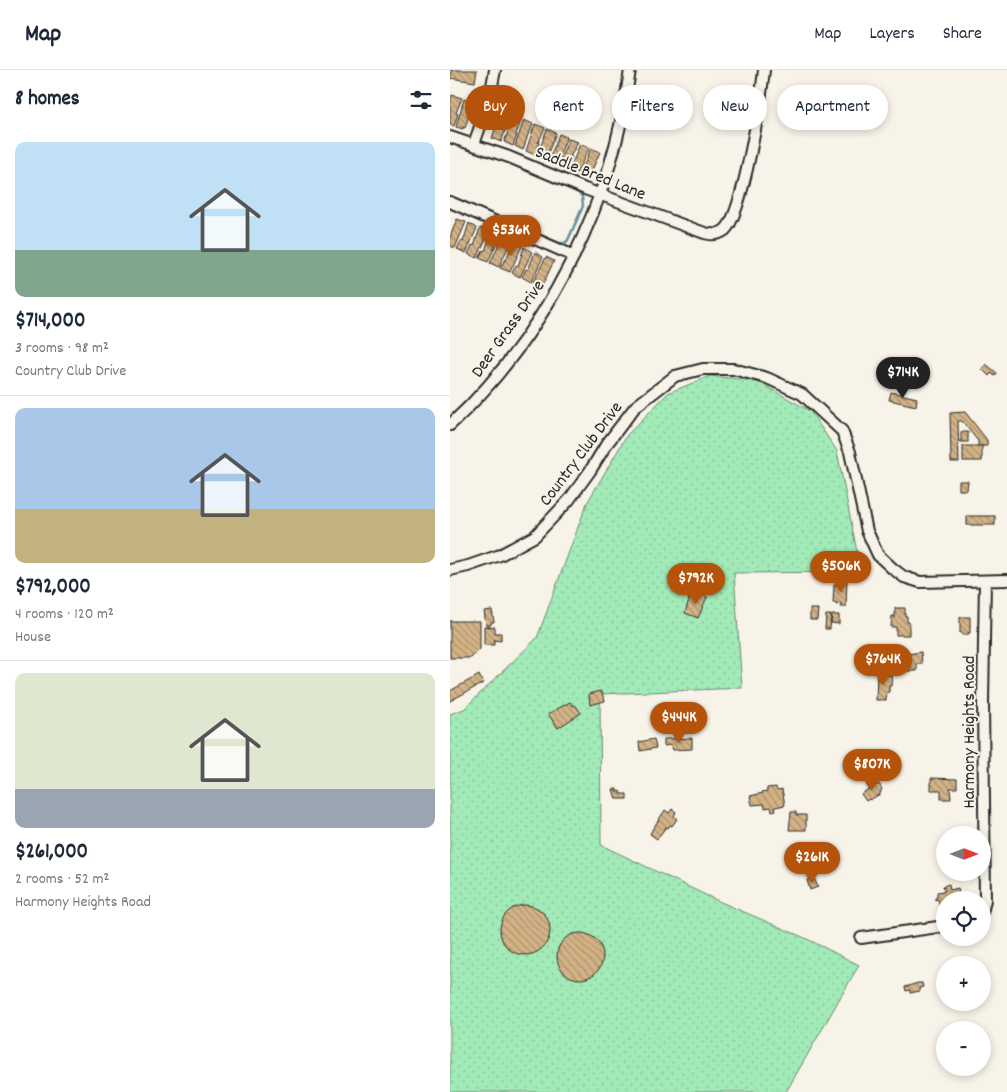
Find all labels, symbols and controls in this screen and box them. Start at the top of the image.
text: Map [25,18,61,52]
text: Map [814,22,841,47]
text: Layers [869,22,915,47]
text: Share [943,22,982,47]
text: 8 homes [15,85,80,115]
chip: Buy [465,85,525,130]
chip: Rent [535,85,602,130]
chip: Filters [612,85,693,130]
chip: New [703,85,767,130]
chip: Apartment [777,85,888,130]
icon: filters [407,86,435,114]
street label: Saddle Bred Lane [531,141,649,208]
icon: home [180,175,270,265]
pin: $536K [476,214,546,257]
text: $536K [492,219,530,242]
street label: Deer Grass Drive [466,275,552,383]
text: $714,000 [15,307,85,337]
text: 3 rooms · 98 m² [15,337,109,360]
pin: $714K [868,356,938,399]
text: Country Club Drive [15,360,126,383]
text: $714K [887,361,919,384]
street label: Country Club Drive [534,397,630,512]
icon: home [180,440,270,530]
pin: $506K [806,550,876,593]
text: $506K [821,555,861,578]
pin: $792K [661,562,731,605]
text: $792K [678,567,714,590]
text: $792,000 [15,573,91,603]
text: 4 rooms · 120 m² [15,603,114,626]
text: House [15,626,51,649]
pin: $764K [848,644,918,686]
text: $764K [865,648,901,671]
street label: Harmony Heights Road [958,656,983,809]
pin: $444K [644,702,714,744]
icon: home [180,705,270,795]
text: $444K [661,706,697,729]
pin: $807K [837,748,907,791]
text: $807K [854,753,890,776]
north arrow [936,826,991,881]
map controls [936,826,991,1076]
text: $261,000 [15,838,88,868]
pin: $261K [777,842,847,884]
text: $261K [795,846,829,869]
text: 2 rooms · 52 m² [15,868,109,891]
text: Harmony Heights Road [15,891,151,914]
button: locate [936,891,991,946]
button: + [936,956,991,1011]
button: − [936,1021,991,1076]

